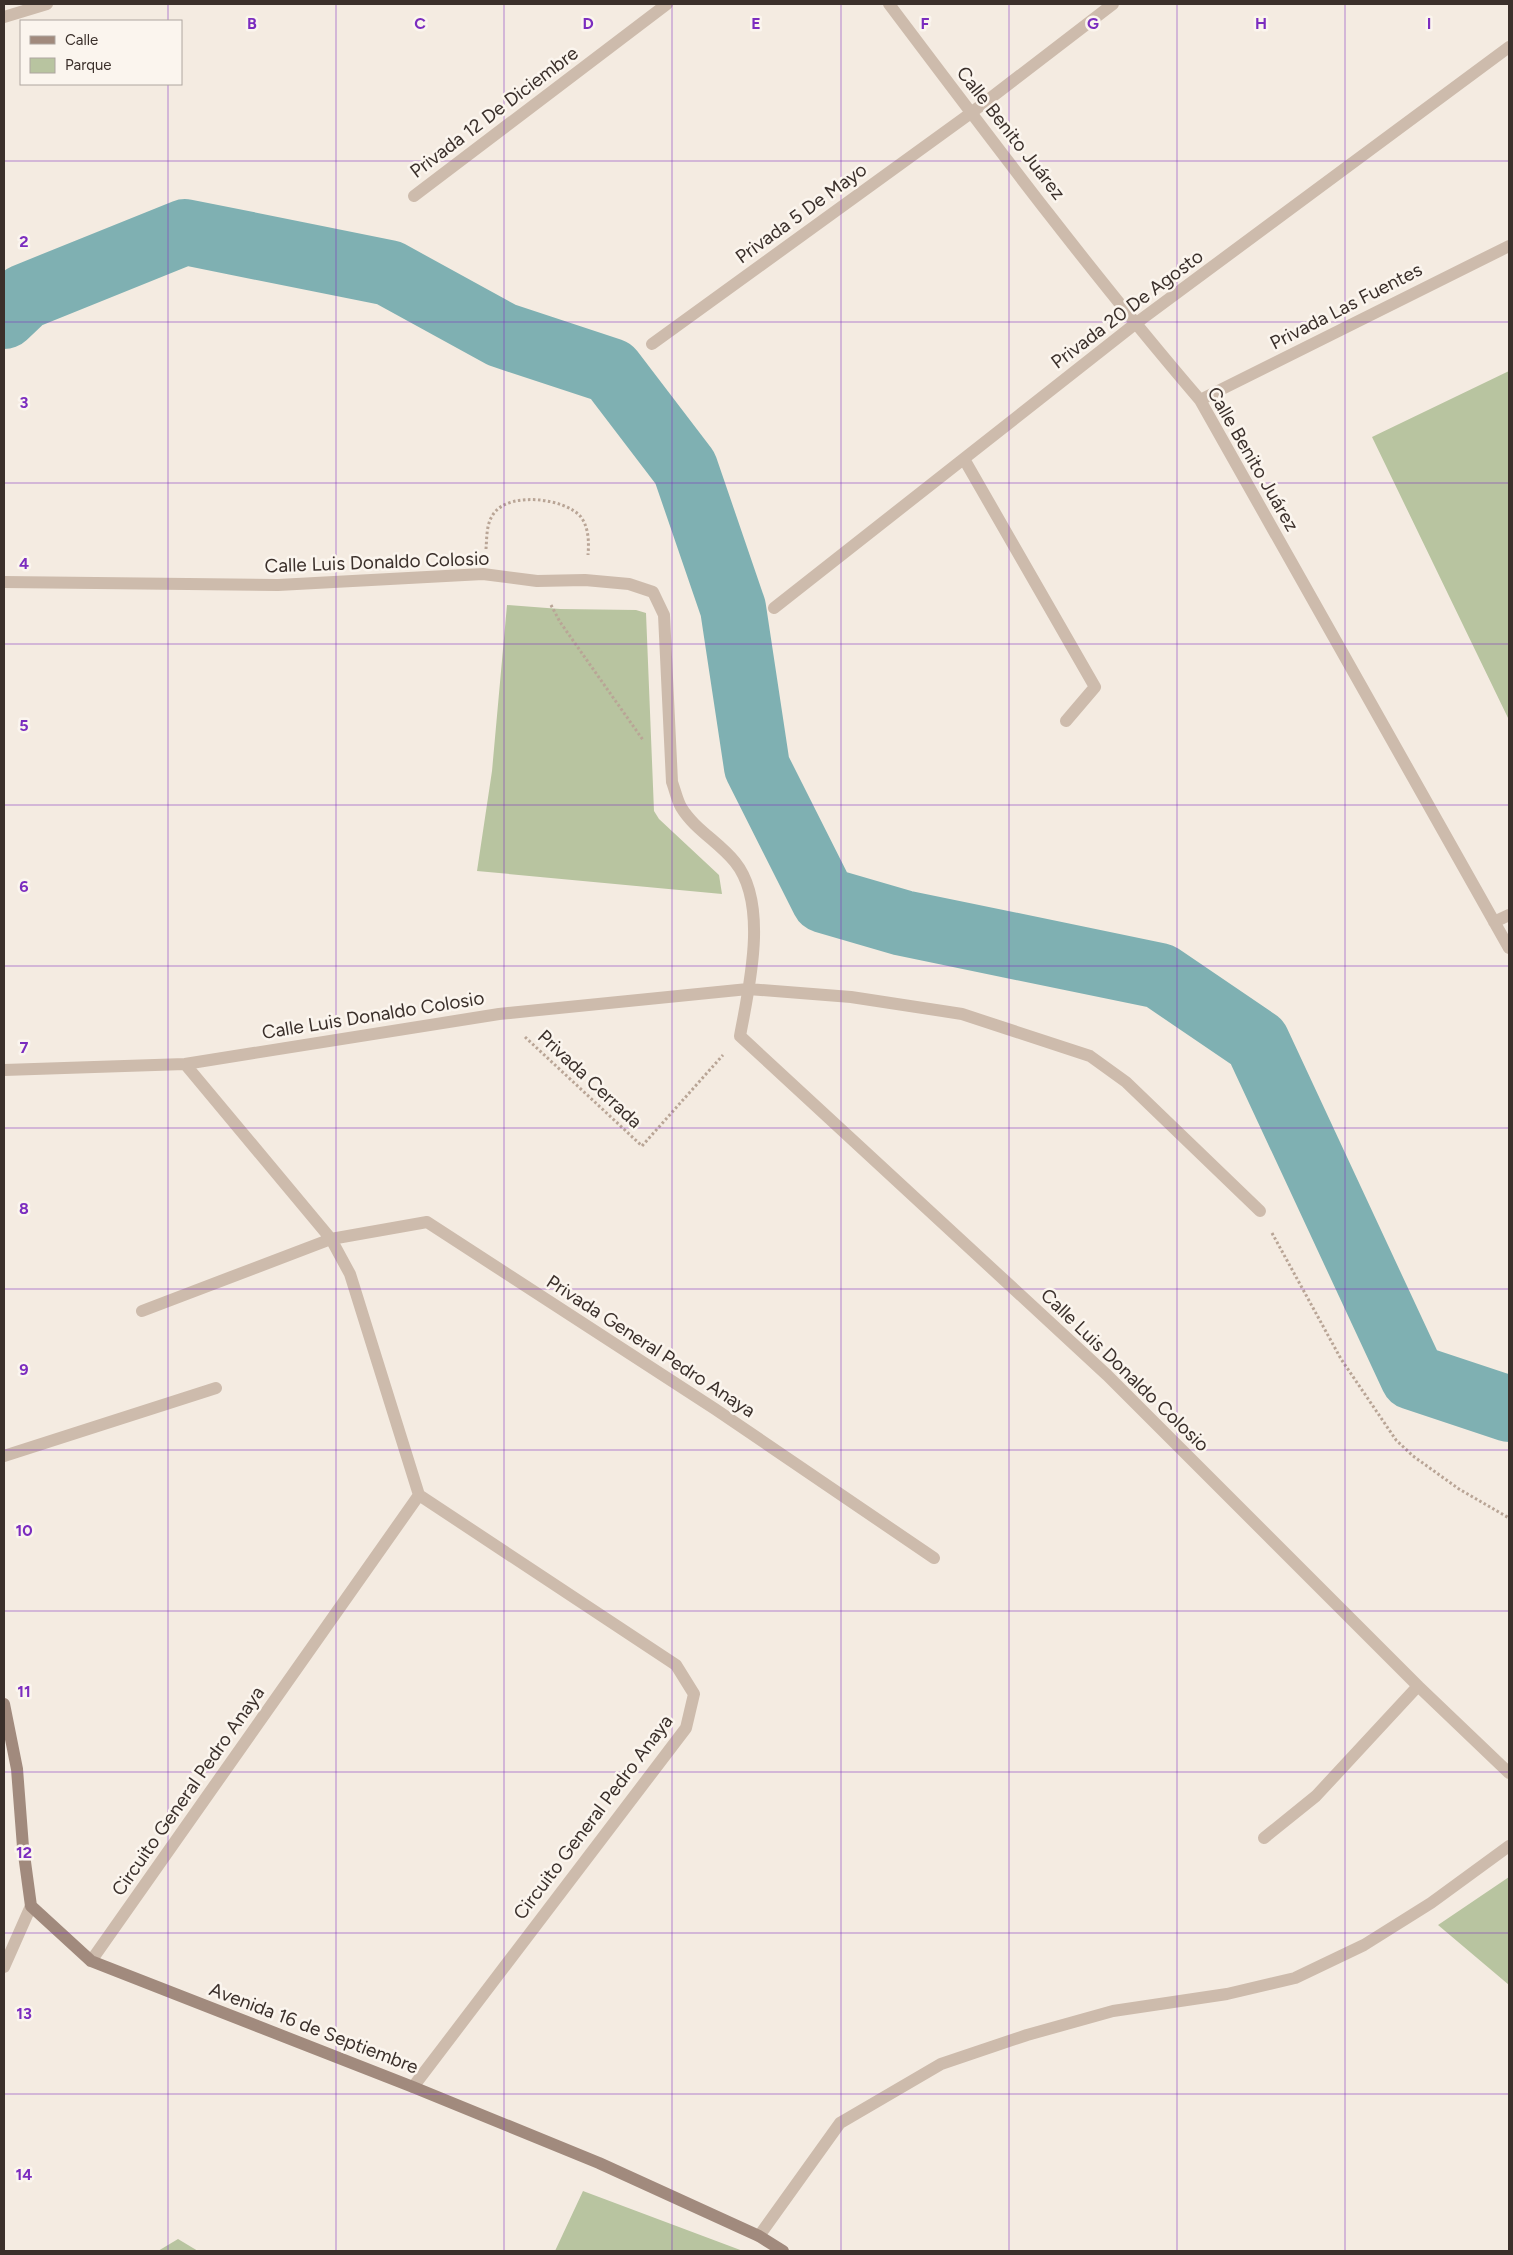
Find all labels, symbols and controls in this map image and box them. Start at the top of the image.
text: B [247,14,257,33]
text: C [414,14,426,33]
text: D [582,14,594,33]
text: E [751,14,761,33]
text: F [921,14,930,33]
text: G [1087,14,1099,33]
text: H [1255,14,1267,33]
text: I [1427,14,1431,33]
legend [20,20,182,85]
text: Calle [65,31,98,49]
street label: Privada 12 De Diciembre [405,41,583,183]
text: Parque [65,56,112,74]
street label: Calle Benito Juárez [952,62,1070,204]
street label: Privada 5 De Mayo [731,158,871,268]
text: 2 [19,232,29,251]
street label: Privada 20 De Agosto [1047,244,1207,374]
street label: Privada Las Fuentes [1266,258,1426,354]
street label: Calle Benito Juárez [1202,383,1304,535]
text: 3 [20,393,29,412]
street label: Calle Luis Donaldo Colosio [264,547,490,577]
text: 4 [19,554,29,573]
text: 5 [19,716,29,735]
text: 6 [19,877,29,896]
street label: Calle Luis Donaldo Colosio [260,986,486,1044]
street label: Privada Cerrada [533,1025,647,1133]
text: 7 [20,1038,29,1057]
text: 8 [19,1199,29,1218]
street label: Privada General Pedro Anaya [542,1270,760,1422]
street label: Calle Luis Donaldo Colosio [1036,1284,1214,1456]
text: 9 [19,1360,29,1379]
text: 10 [15,1521,33,1540]
text: 11 [17,1682,31,1701]
street label: Circuito General Pedro Anaya [107,1682,269,1900]
street label: Circuito General Pedro Anaya [508,1710,678,1924]
text: 12 [16,1843,32,1862]
street label: Avenida 16 de Septiembre [206,1977,422,2079]
text: 13 [16,2004,32,2023]
text: 14 [16,2165,32,2184]

